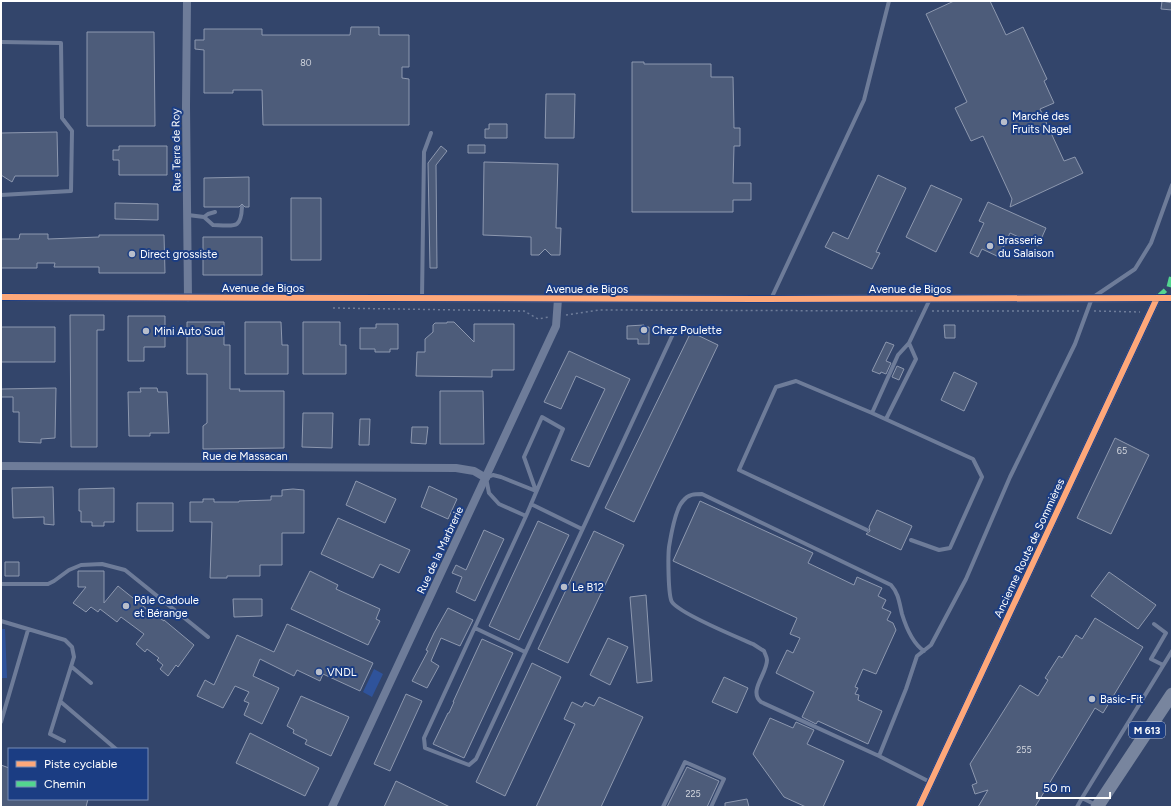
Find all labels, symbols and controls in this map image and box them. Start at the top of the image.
house number: 80 [300,57,312,68]
street label: Rue Terre de Roy [169,108,184,192]
place label: Marché des Fruits Nagel [1012,110,1071,136]
marker: Marché des Fruits Nagel [999,117,1009,127]
place label: Brasserie du Salaison [998,234,1054,260]
marker: Brasserie du Salaison [985,241,995,251]
place label: Direct grossiste [140,248,217,261]
marker: Direct grossiste [127,249,137,259]
street label: Avenue de Bigos [222,282,304,295]
street label: Avenue de Bigos [546,283,628,296]
street label: Avenue de Bigos [869,283,951,296]
place label: Chez Poulette [652,324,722,337]
place label: Mini Auto Sud [154,325,223,338]
marker: Chez Poulette [639,325,649,335]
marker: Mini Auto Sud [141,326,151,336]
house number: 65 [1117,445,1127,456]
street label: Rue de Massacan [202,450,288,463]
street label: Ancienne Route de Sommières [991,477,1067,620]
street label: Rue de la Marbrerie [415,505,466,596]
place label: Le B12 [572,581,604,594]
marker: Le B12 [559,582,569,592]
place label: Pôle Cadoule et Bérange [134,594,199,620]
marker: Pôle Cadoule et Bérange [121,601,131,611]
place label: VNDL [327,666,357,679]
marker: VNDL [314,667,324,677]
place label: Basic-Fit [1100,693,1143,706]
marker: Basic-Fit [1087,694,1097,704]
road number: M 613 [1129,722,1165,738]
house number: 255 [1016,744,1032,755]
legend [8,748,148,800]
text: Piste cyclable [44,757,118,771]
scale bar [1037,774,1110,800]
text: Chemin [44,777,86,791]
text: 50 m [1043,781,1071,795]
house number: 225 [685,788,701,799]

